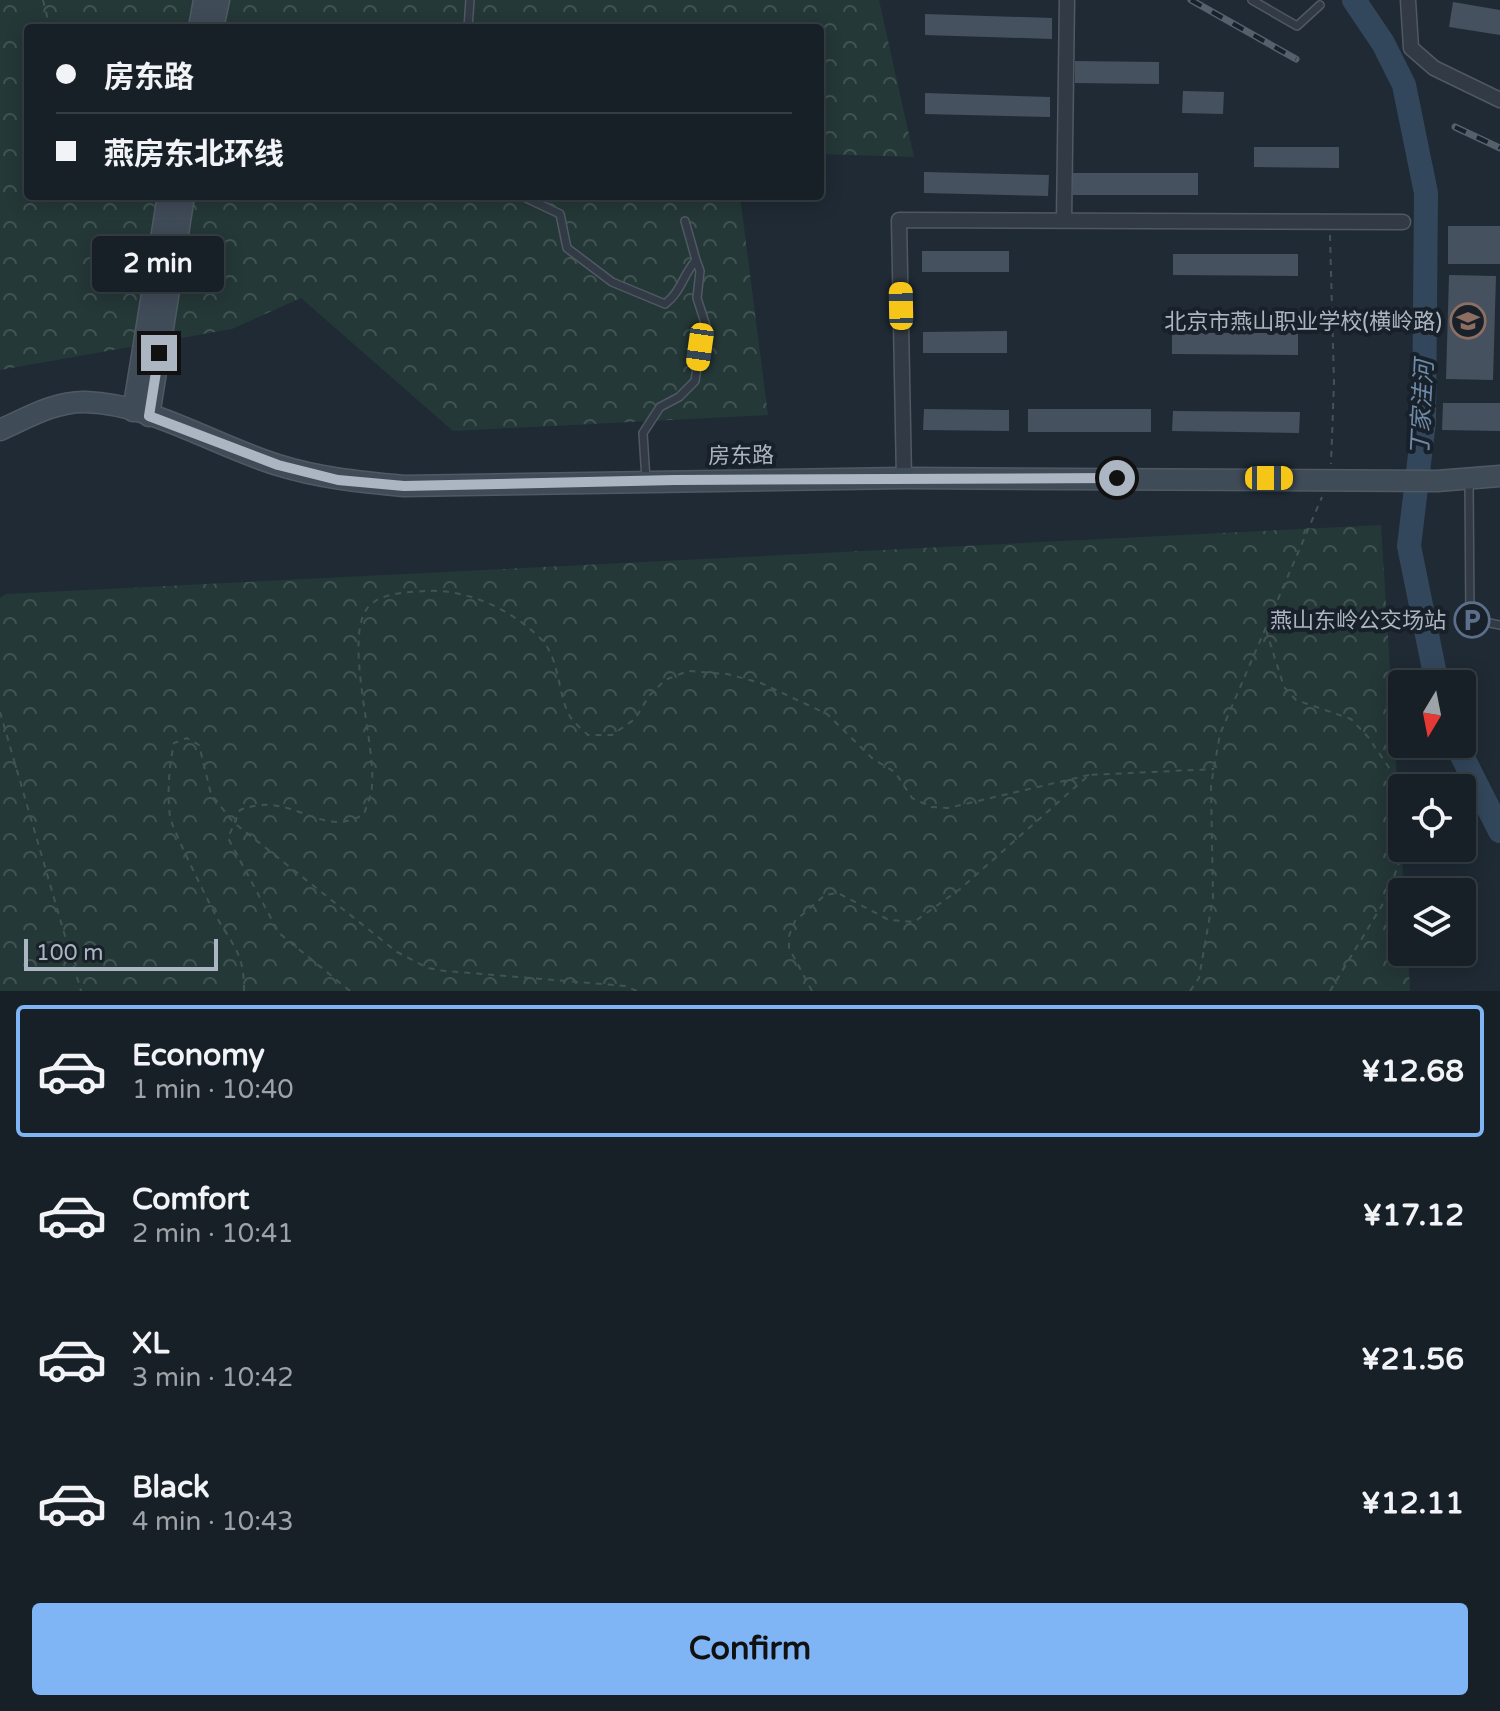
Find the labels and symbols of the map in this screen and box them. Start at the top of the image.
callout: 2 min [93,237,225,293]
car [889,282,913,330]
school or university icon: 北京市燕山职业学校(横岭路) [1449,302,1487,340]
place label: 北京市燕山职业学校(横岭路) [1164,309,1442,335]
car [685,322,715,372]
route end [141,335,177,371]
water label: 丁家洼河 [1406,355,1440,457]
street label: 房东路 [708,442,774,470]
route start [1099,460,1135,496]
car [1245,466,1293,490]
parking icon: 燕山东岭公交场站 [1453,601,1491,639]
place label: 燕山东岭公交场站 [1270,608,1446,634]
north arrow [1388,670,1476,758]
scale bar [24,935,218,971]

